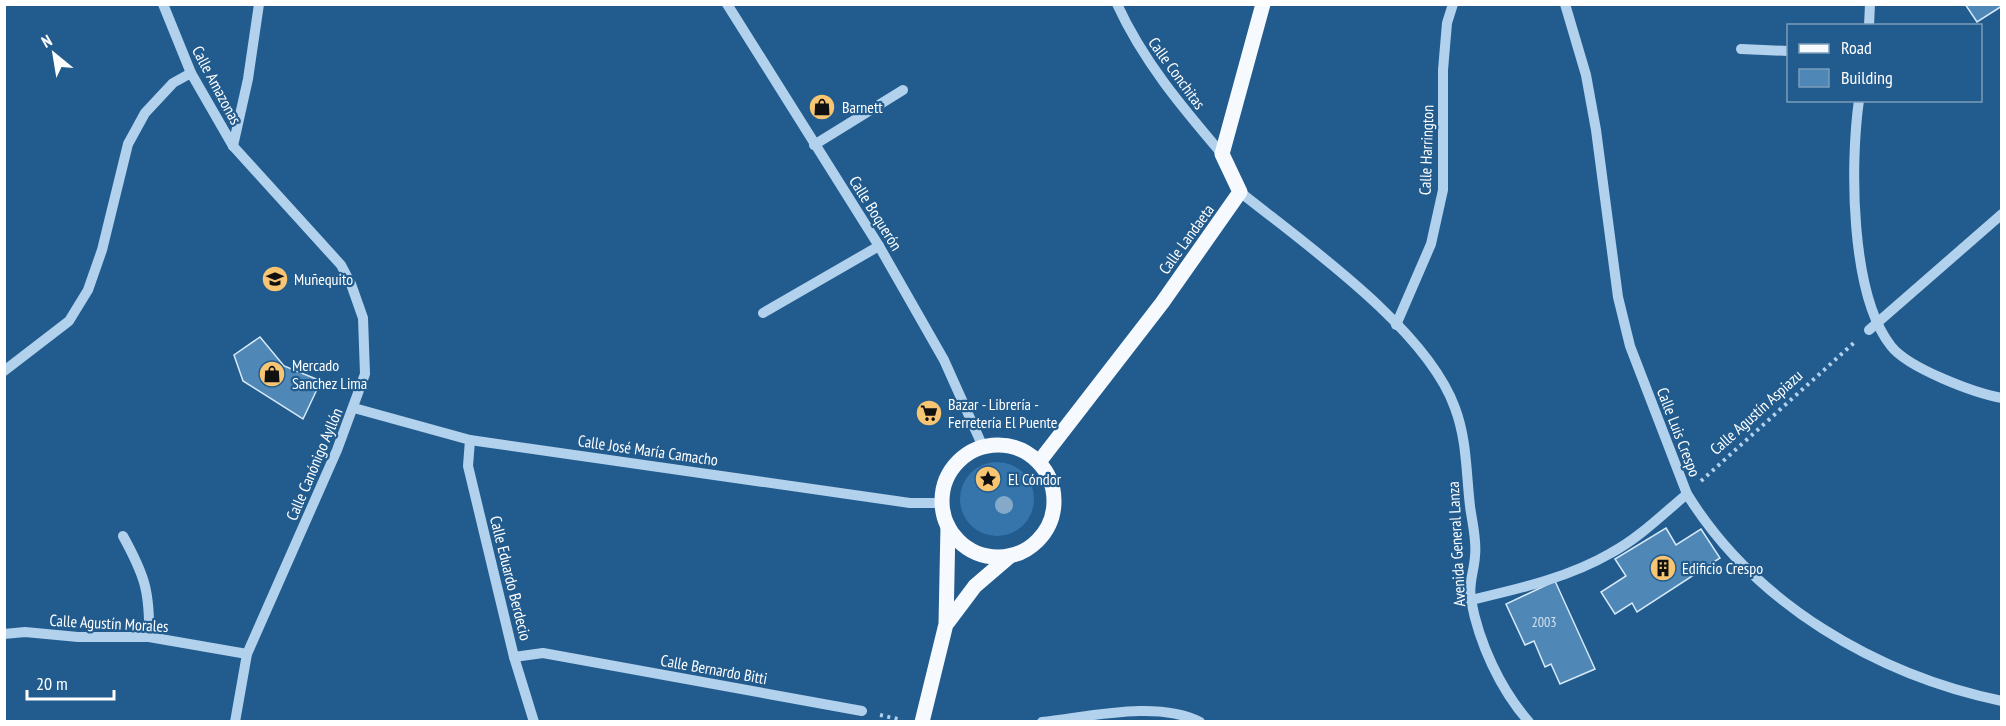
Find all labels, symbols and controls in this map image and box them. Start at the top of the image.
north arrow [24,24,84,84]
legend [1787,24,1982,102]
text: N [38,30,55,52]
street label: Calle Conchitas [1144,33,1210,113]
text: Road [1841,36,1872,59]
street label: Calle Amazonas [188,42,246,128]
text: Building [1841,66,1893,89]
shop icon: Barnett [807,92,837,122]
place label: Barnett [842,97,883,117]
street label: Calle Harrington [1414,105,1438,195]
street label: Calle Boquerón [845,172,907,254]
street label: Calle Landaeta [1154,200,1218,278]
school or university icon: Muñequito [260,264,290,294]
place label: Muñequito [294,269,353,289]
place label: Mercado Sanchez Lima [292,355,367,393]
shop icon: Mercado Sanchez Lima [257,359,287,389]
street label: Calle Agustín Aspiazu [1706,365,1806,459]
street label: Calle Luis Crespo [1653,385,1705,480]
place label: Bazar - Librería - Ferretería El Puente [948,394,1057,432]
supermarket icon: Bazar - Librería - Ferretería El Puente [914,398,944,428]
street label: Calle Canónigo Ayllón [281,405,347,523]
street label: Calle José María Camacho [577,430,719,470]
place icon: El Cóndor [973,464,1003,494]
place label: El Cóndor [1008,469,1062,489]
street label: Avenida General Lanza [1443,481,1469,607]
street label: Calle Eduardo Berdecio [486,514,536,642]
building icon: Edificio Crespo [1648,553,1678,583]
place label: Edificio Crespo [1682,558,1763,578]
street label: Calle Agustín Morales [49,610,169,636]
house number: 2003 [1531,613,1557,631]
street label: Calle Bernardo Bitti [659,650,769,688]
scale bar [27,663,114,701]
text: 20 m [36,672,68,695]

